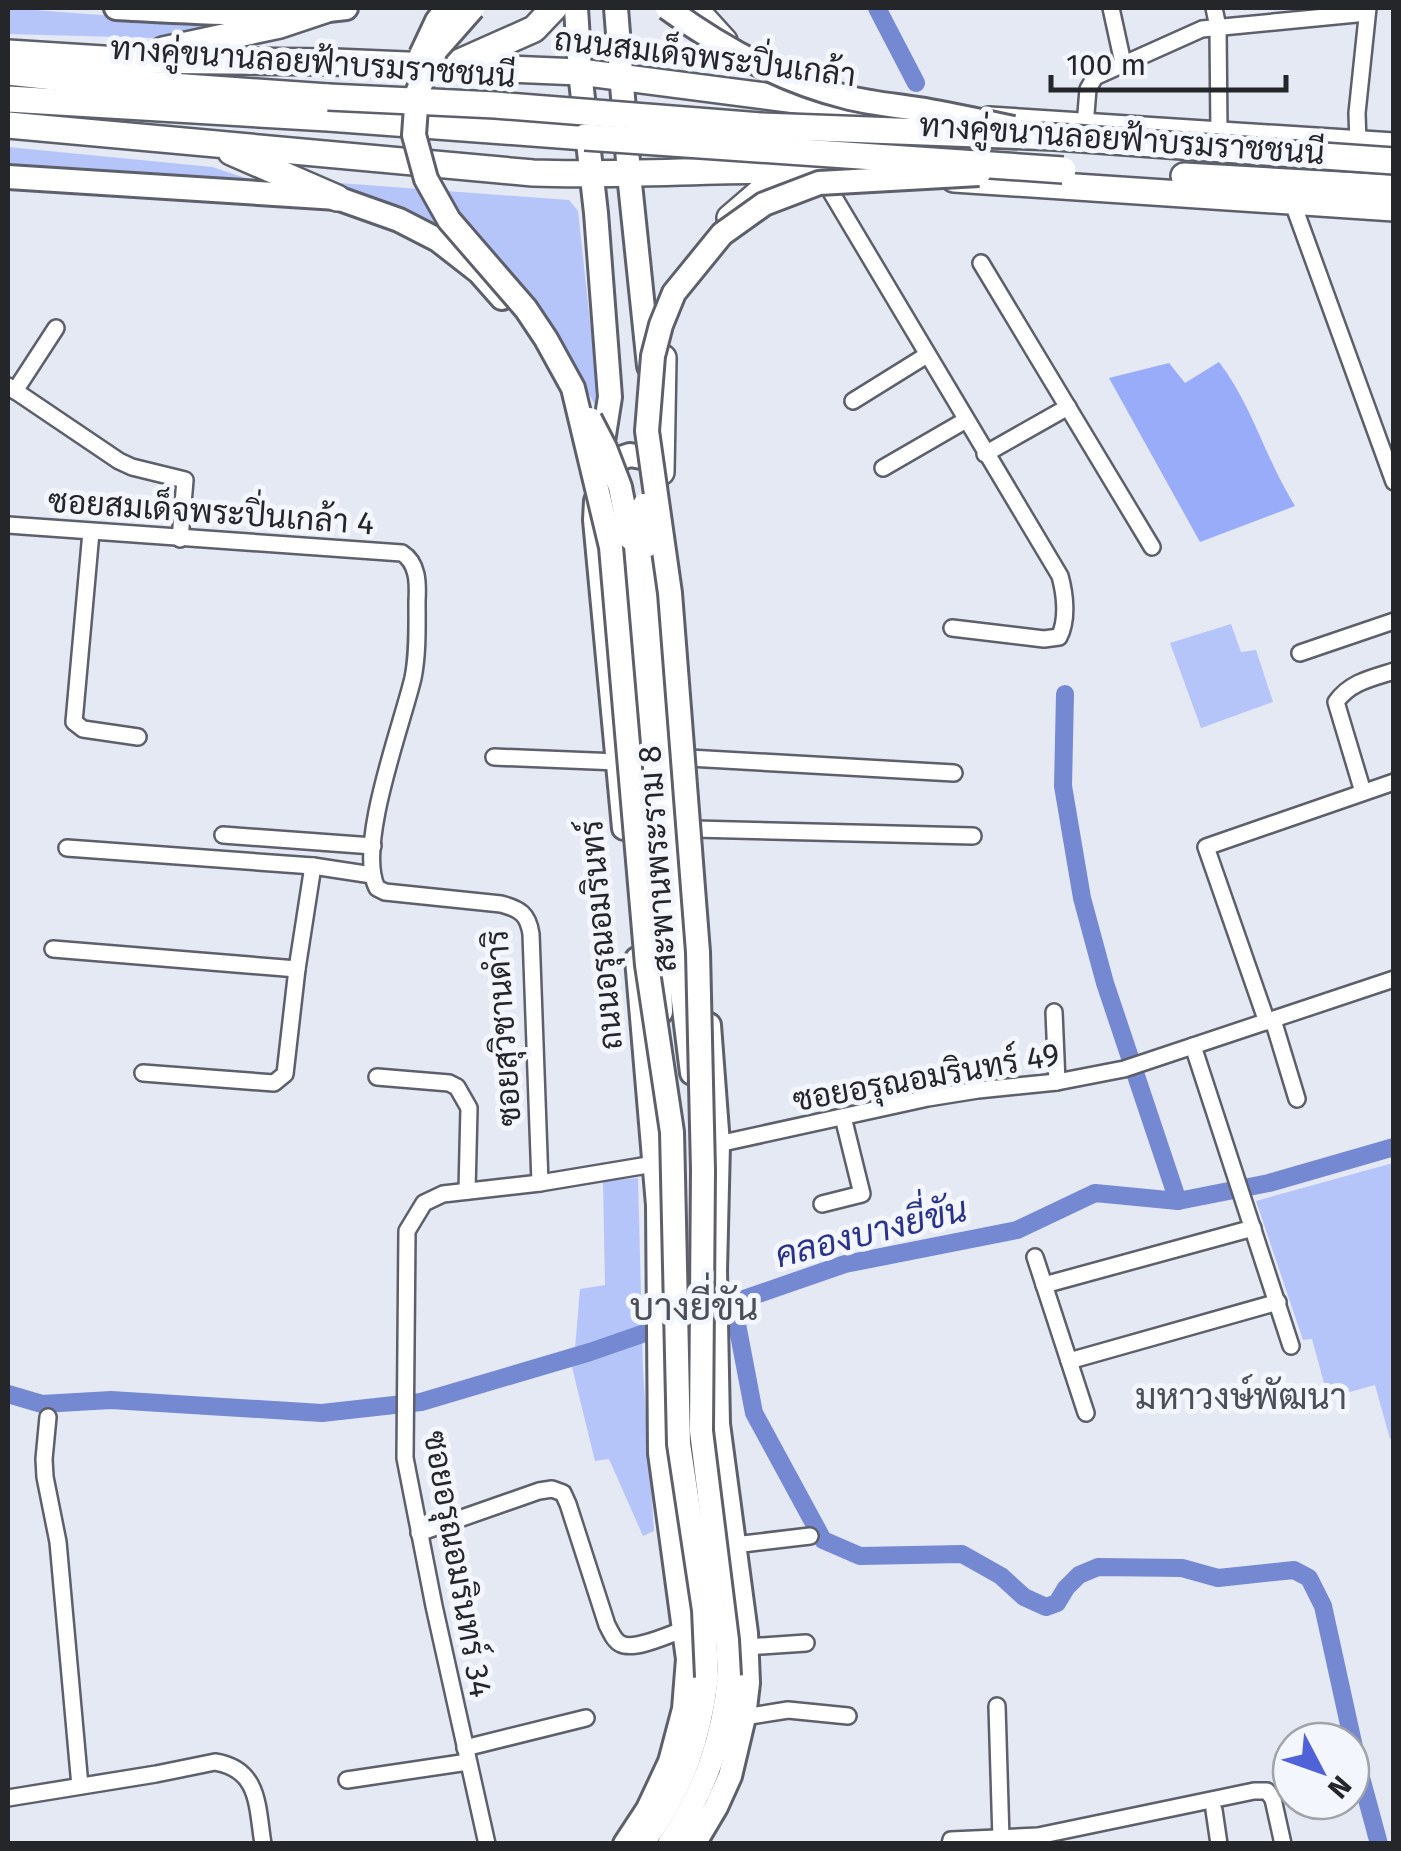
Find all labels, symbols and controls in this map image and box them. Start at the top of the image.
street label: ถนนสมเด็จพระปิ่นเกล้า [552,12,859,94]
street label: ทางคู่ขนานลอยฟ้าบรมราชชนนี [109,28,517,98]
scale bar [1051,30,1286,92]
text: 100 m [1066,47,1146,83]
street label: ทางคู่ขนานลอยฟ้าบรมราชชนนี [918,105,1326,175]
street label: ซอยสมเด็จพระปิ่นเกล้า 4 [47,474,376,542]
street label: สะพานพระราม 8 [630,744,684,974]
street label: ถนนอรุณอมรินทร์ [570,818,633,1052]
street label: ซอยสุวิชานดำริ [477,928,532,1128]
street label: ซอยอรุณอมรินทร์ 49 [789,1033,1063,1122]
water label: คลองบางยี่ขัน [768,1178,971,1276]
district label: บางยี่ขัน [630,1272,758,1330]
district label: มหาวงษ์พัฒนา [1135,1374,1347,1418]
street label: ซอยอรุณอมรินทร์ 34 [413,1428,502,1701]
north arrow [1271,1721,1371,1821]
text: N [1321,1769,1358,1805]

